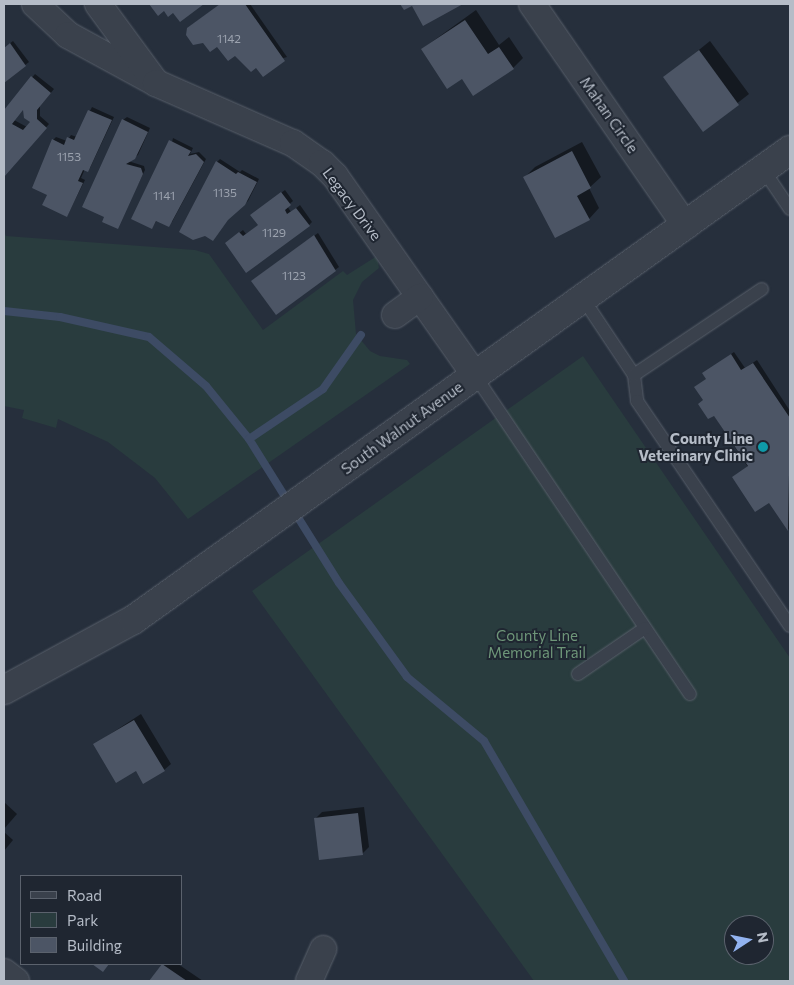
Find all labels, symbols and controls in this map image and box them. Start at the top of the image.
house number: 1142 [217,32,241,46]
street label: Mahan Circle [576,73,642,157]
house number: 1153 [57,150,81,164]
street label: Legacy Drive [319,164,385,244]
house number: 1135 [213,186,237,200]
house number: 1141 [153,189,175,203]
house number: 1129 [262,226,286,240]
house number: 1123 [282,269,306,283]
street label: South Walnut Avenue [338,378,466,478]
place label: County Line Veterinary Clinic [639,429,753,464]
marker: County Line Veterinary Clinic [757,441,769,453]
park label: County Line Memorial Trail [488,626,586,661]
legend [20,875,182,965]
text: Road [67,886,102,904]
text: Park [67,911,98,929]
north arrow [724,915,774,965]
text: N [754,930,773,944]
text: Building [67,936,122,954]

